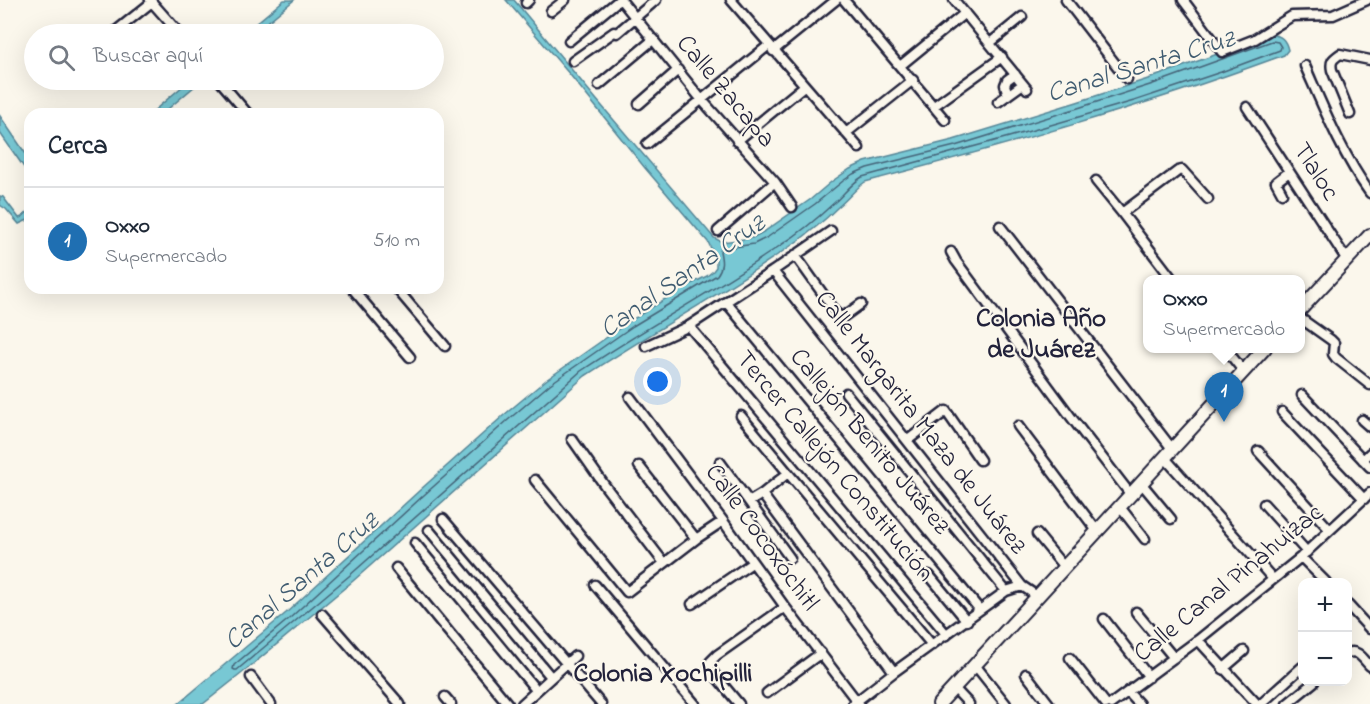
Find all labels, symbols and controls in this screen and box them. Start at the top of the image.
water label: Canal Santa Cruz [1042,19,1241,114]
search box [24,24,444,90]
street label: Calle Zacapa [666,27,784,157]
icon: search [45,41,78,74]
text: Buscar aquí [93,41,203,73]
text: Cerca [48,128,108,166]
street label: Tlaloc [1282,135,1348,209]
water label: Canal Santa Cruz [592,204,775,349]
text: Oxxo [105,211,150,243]
text: 1 [64,227,71,256]
text: 510 m [373,227,420,256]
text: Supermercado [105,243,227,272]
popup [1143,275,1305,353]
street label: Calle Margarita Maza de Juárez [805,283,1035,563]
text: Oxxo [1163,284,1208,316]
district label: Colonia Año de Juárez [976,300,1106,370]
text: Supermercado [1163,316,1285,345]
street label: Callejón Benito Juárez [779,340,959,544]
street label: Tercer Callejón Constitución [725,343,943,591]
your location [643,367,672,396]
pin: 1 [1204,372,1244,422]
street label: Calle Cocoxóchitl [694,456,828,620]
street label: Calle Canal Pinahuizac [1126,495,1332,673]
water label: Canal Santa Cruz [216,503,389,660]
map controls [1298,578,1352,686]
button: + [1298,578,1352,632]
button: − [1298,632,1352,686]
district label: Colonia Xochipilli [574,655,753,694]

